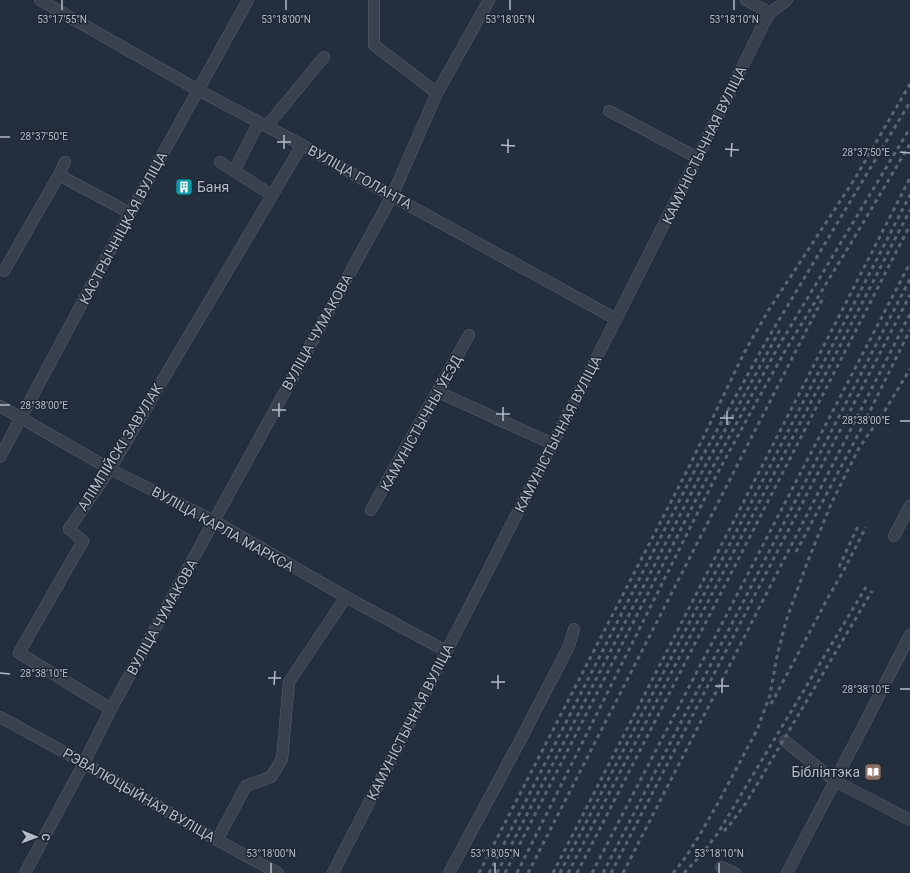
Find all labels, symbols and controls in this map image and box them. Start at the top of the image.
text: 53°17'55"N [37,14,87,25]
text: 53°18'00"N [261,14,311,25]
text: 53°18'05"N [485,14,535,25]
text: 53°18'10"N [709,14,759,25]
street label: КАМУНІСТЫЧНАЯ ВУЛІЦА [659,63,749,227]
text: 28°37'50"E [20,131,68,142]
street label: ВУЛІЦА ГОЛАНТА [305,142,415,212]
text: 28°37'50"E [842,147,890,158]
street label: КАСТРЫЧНІЦКАЯ ВУЛІЦА [76,149,170,307]
building icon: Баня [174,177,194,197]
place label: Баня [197,179,229,195]
street label: ВУЛІЦА ЧУМАКОВА [279,271,355,393]
street label: КАМУНІСТЫЧНЫ ЎЕЗД [376,351,465,494]
street label: КАМУНІСТЫЧНАЯ ВУЛІЦА [511,353,605,515]
street label: АЛІМПІЙСКІ ЗАВУЛАК [74,380,166,514]
text: 28°38'00"E [20,400,68,411]
text: 28°38'00"E [842,415,890,426]
street label: ВУЛІЦА КАРЛА МАРКСА [149,483,297,575]
street label: ВУЛІЦА ЧУМАКОВА [124,556,200,678]
street label: КАМУНІСТЫЧНАЯ ВУЛІЦА [363,641,457,803]
text: 28°38'10"E [20,668,68,679]
text: 28°38'10"E [842,684,890,695]
street label: РЭВАЛЮЦЫЙНАЯ ВУЛІЦА [60,745,218,845]
library icon: Бібліятэка [863,762,883,782]
place label: Бібліятэка [791,764,860,780]
north arrow [16,817,56,857]
text: С [39,833,52,841]
text: 53°18'00"N [246,848,296,859]
text: 53°18'05"N [470,848,520,859]
text: 53°18'10"N [694,848,744,859]

